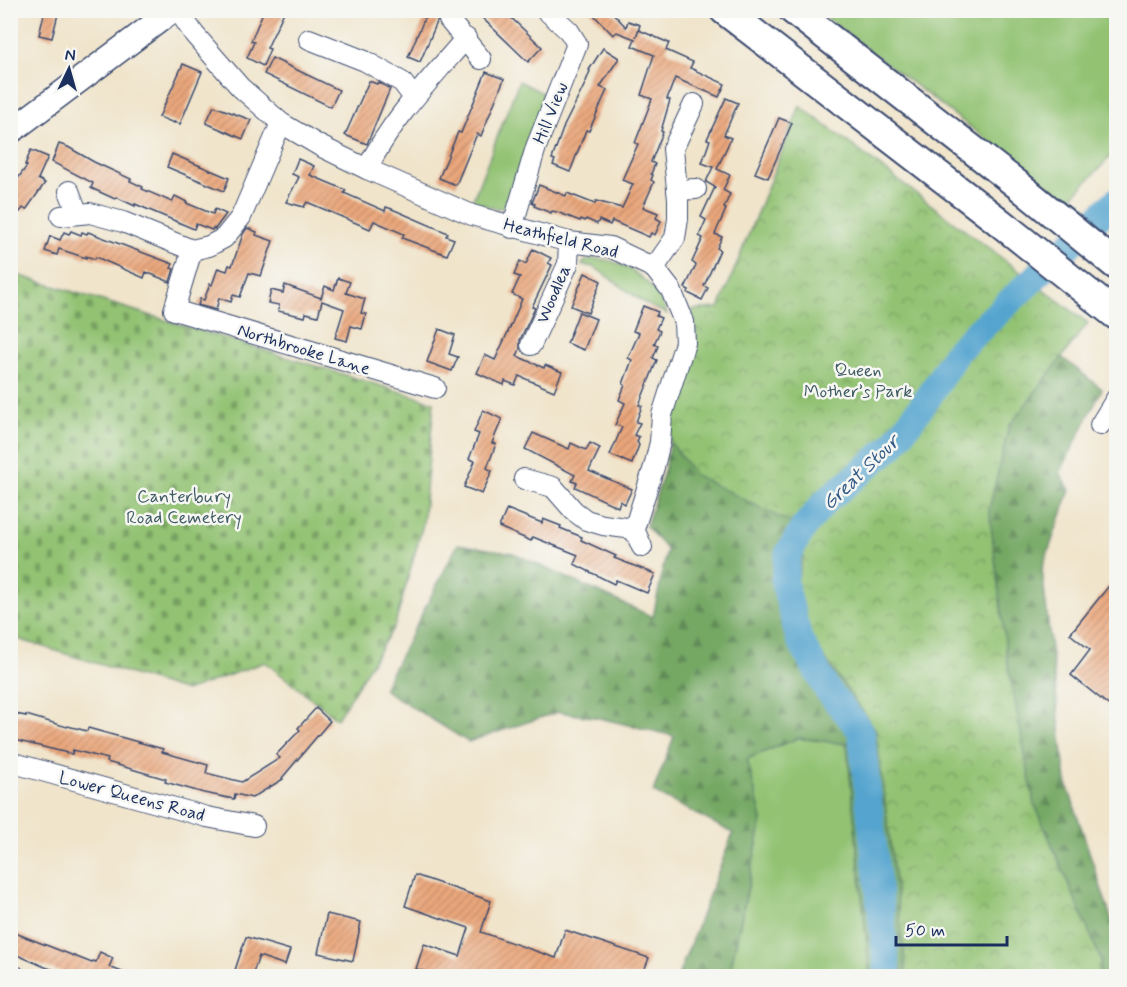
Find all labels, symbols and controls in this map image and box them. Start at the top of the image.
north arrow [39,39,99,99]
text: N [64,45,76,66]
street label: Hill View [528,79,574,148]
street label: Heathfield Road [501,213,621,265]
street label: Woodlea [531,262,577,327]
street label: Northbrooke Lane [234,318,373,382]
park label: Queen Mother’s Park [804,359,912,404]
water label: Great Stour [817,428,907,517]
park label: Canterbury Road Cemetery [126,485,242,530]
street label: Lower Queens Road [56,766,207,828]
scale bar [896,909,1007,947]
text: 50 m [905,919,945,943]

